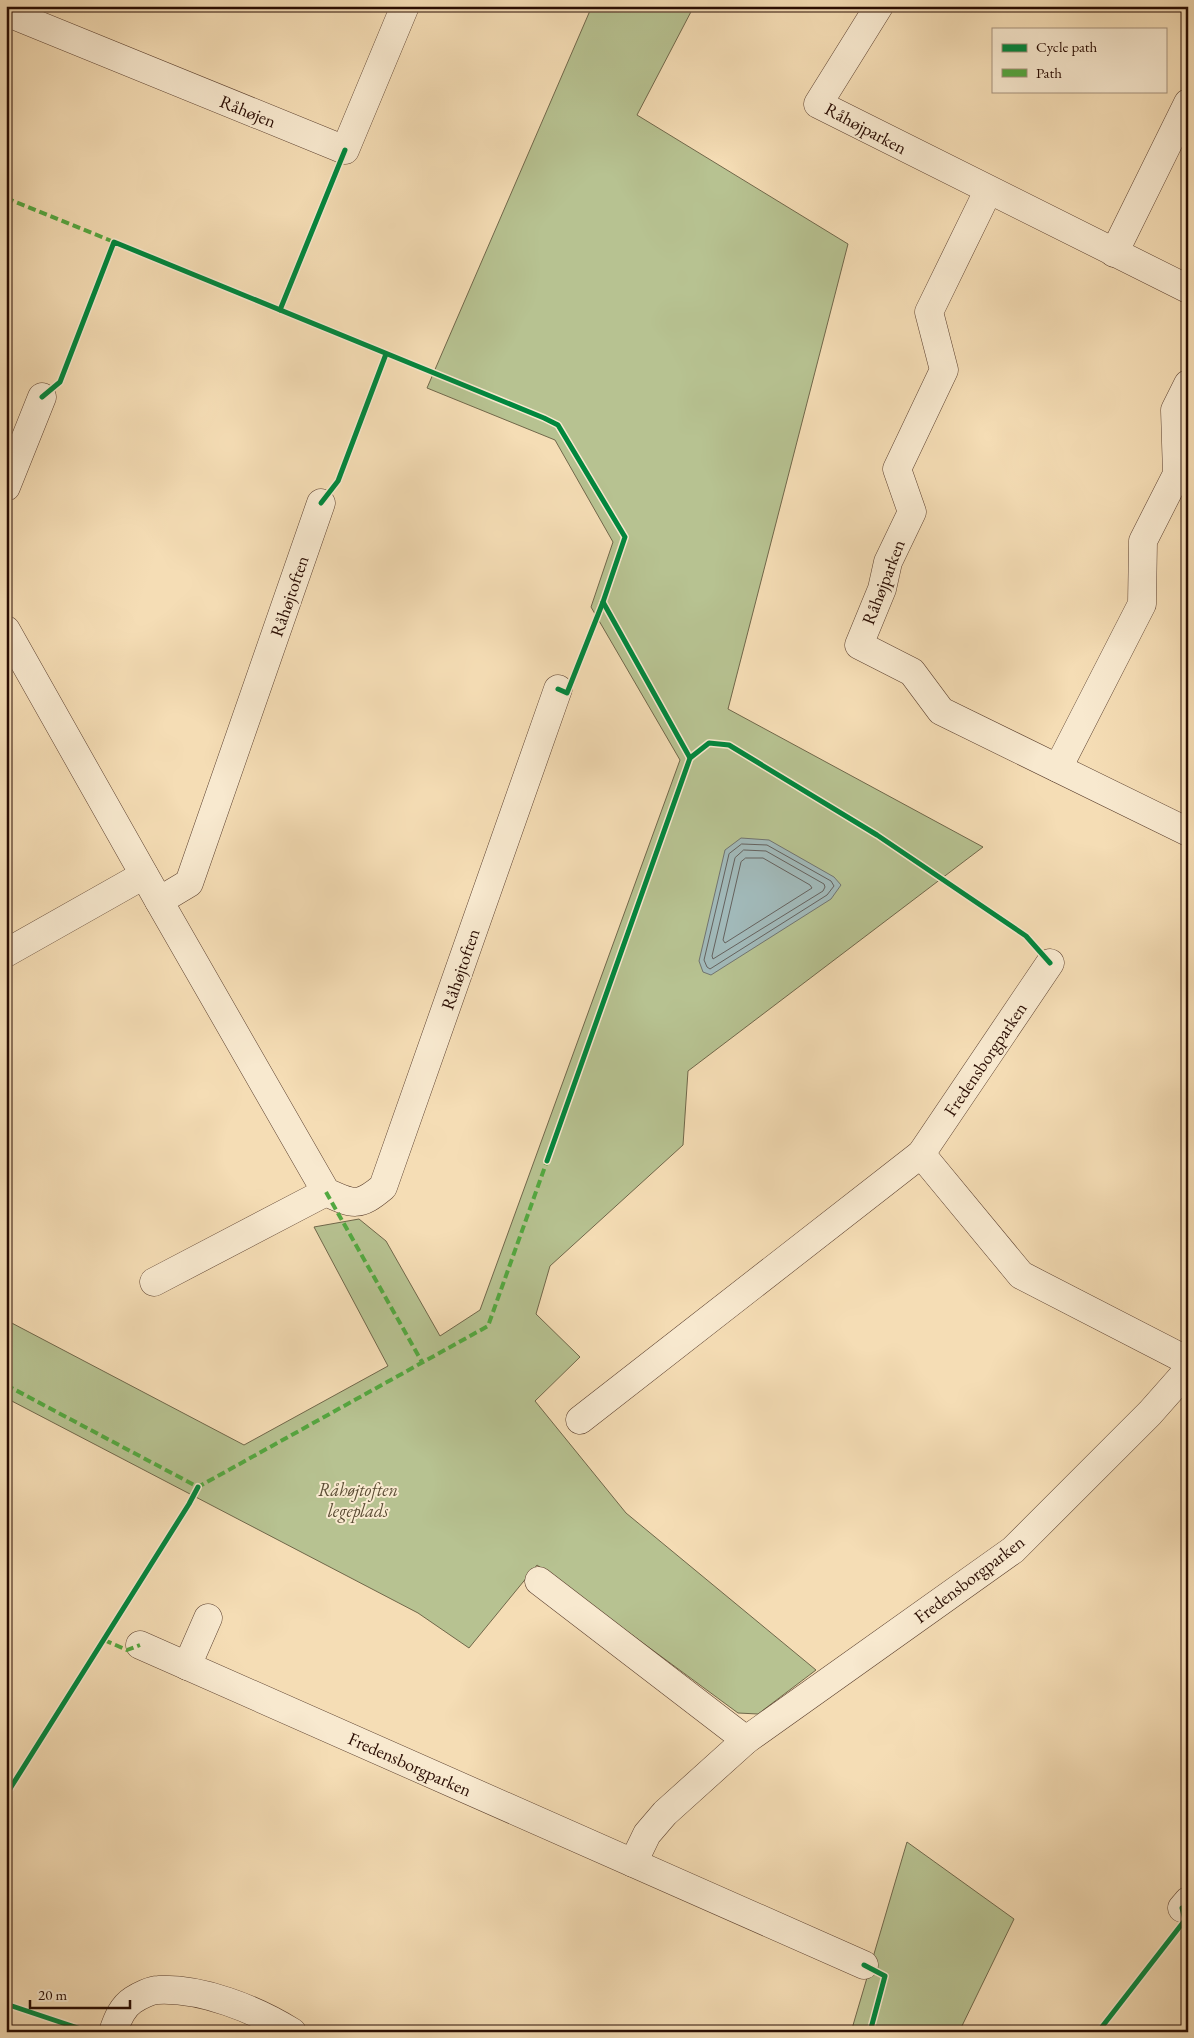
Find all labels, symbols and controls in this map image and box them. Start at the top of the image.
legend [992,28,1166,92]
text: Cycle path [1036,37,1098,56]
text: Path [1036,63,1062,82]
street label: Råhøjen [217,89,280,133]
street label: Råhøjparken [821,97,911,159]
street label: Råhøjparken [856,536,910,628]
street label: Råhøjtoften [264,552,314,640]
street label: Råhøjtoften [435,925,485,1013]
street label: Fredensborgparken [938,997,1032,1120]
park label: Råhøjtoften legeplads [318,1478,398,1523]
street label: Fredensborgparken [909,1530,1029,1628]
street label: Fredensborgparken [345,1727,476,1802]
scale bar [30,1978,130,2010]
text: 20 m [38,1985,67,2004]

